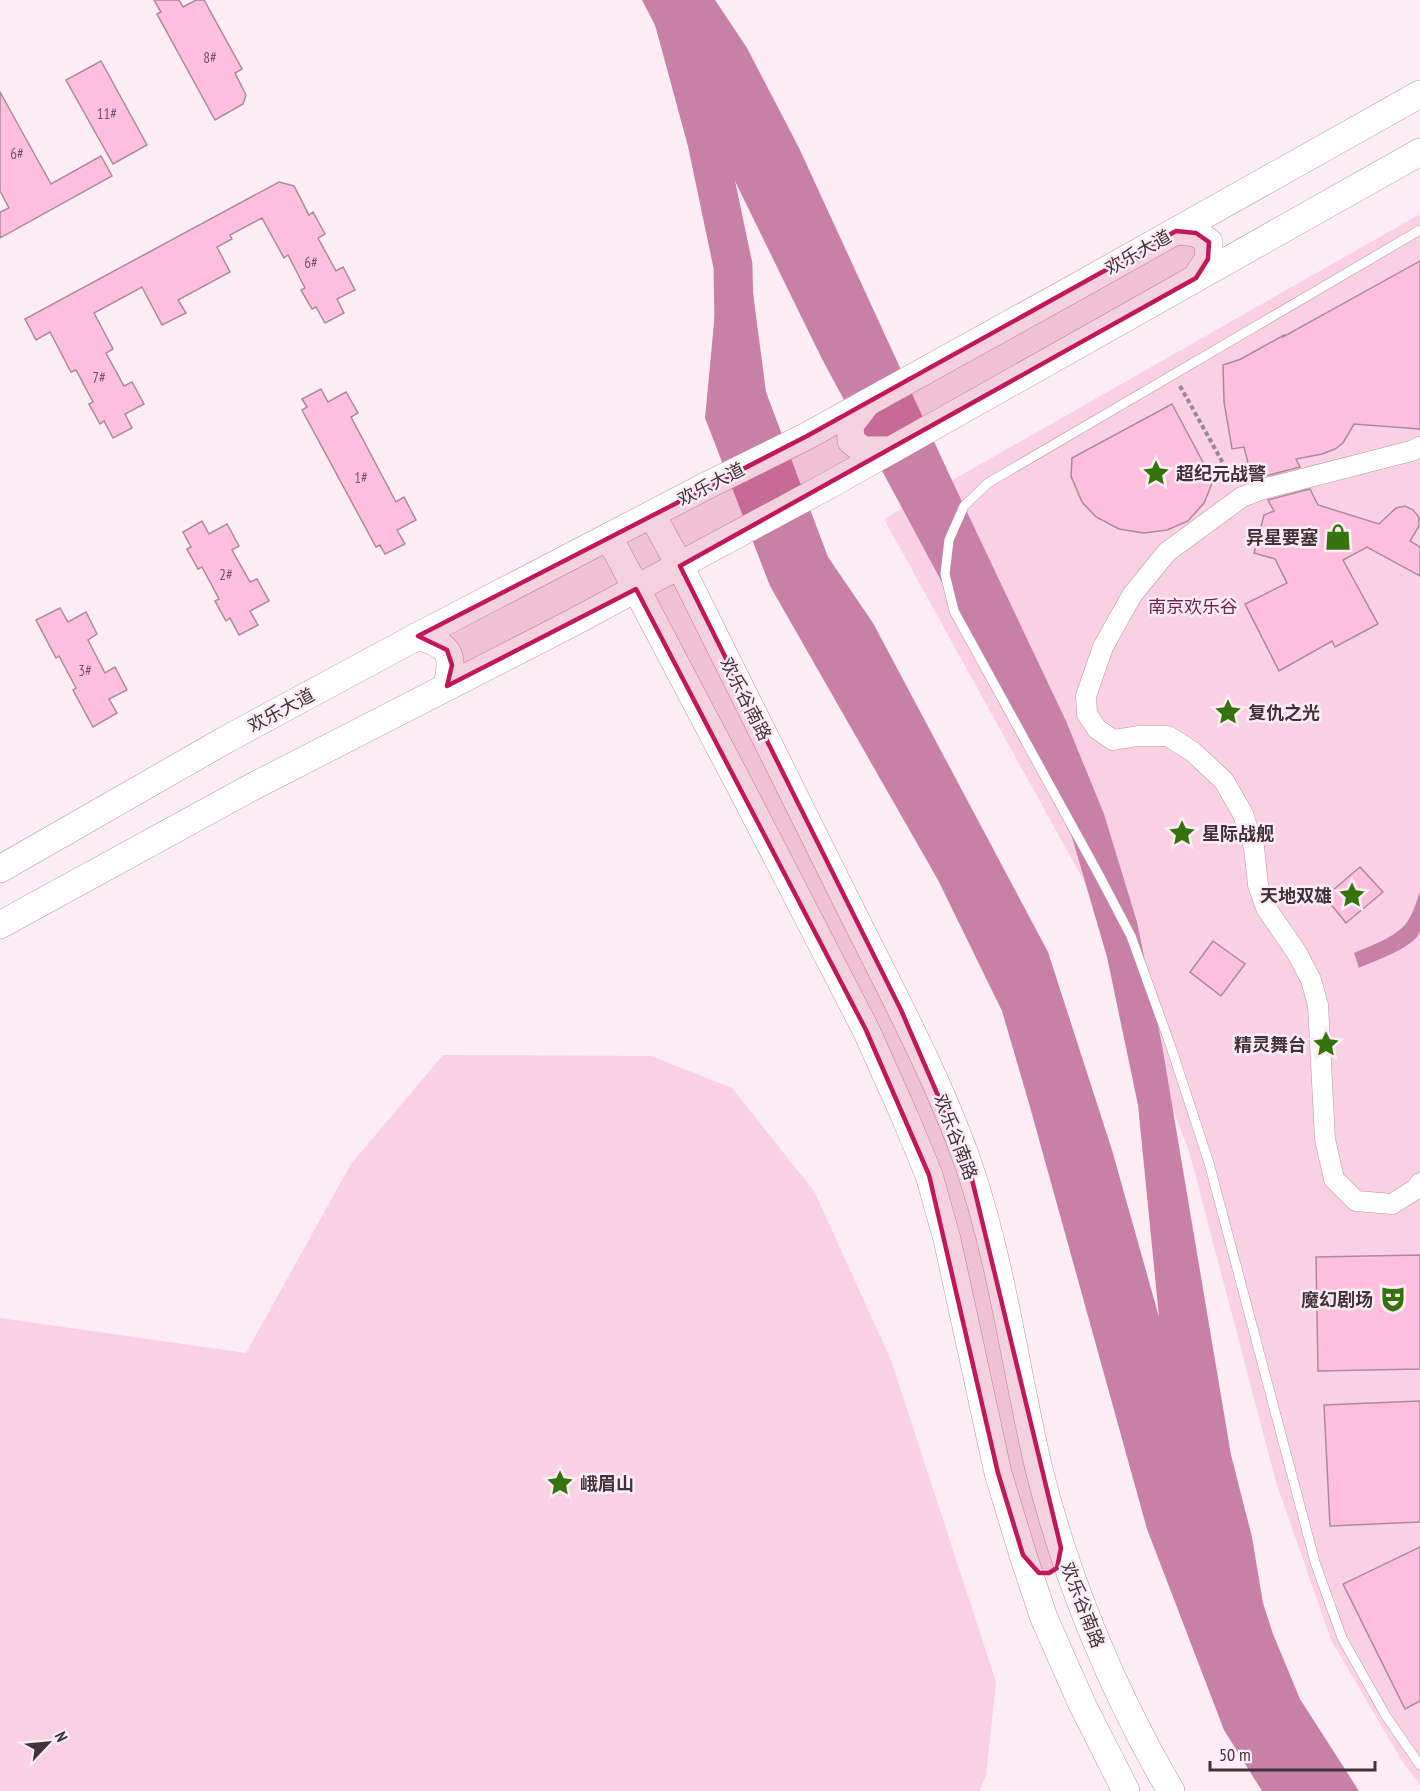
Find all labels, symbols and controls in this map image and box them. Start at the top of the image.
house number: 8# [203,48,217,67]
house number: 11# [97,104,117,123]
house number: 6# [10,144,24,163]
street label: 欢乐大道 [1101,224,1175,280]
house number: 6# [304,253,318,272]
house number: 7# [92,368,106,387]
street label: 欢乐大道 [674,457,748,511]
place icon: 超纪元战警 [1141,458,1171,488]
place label: 超纪元战警 [1176,462,1266,485]
house number: 1# [354,468,368,487]
shop icon: 异星要塞 [1323,522,1353,552]
place label: 异星要塞 [1246,526,1318,549]
house number: 2# [219,565,233,584]
park label: 南京欢乐谷 [1148,595,1238,618]
street label: 欢乐谷南路 [715,654,777,744]
house number: 3# [78,661,92,680]
street label: 欢乐大道 [244,683,318,737]
place icon: 复仇之光 [1213,697,1243,727]
place label: 复仇之光 [1248,701,1320,724]
place icon: 星际战舰 [1167,818,1197,848]
place label: 星际战舰 [1202,822,1274,845]
place icon: 天地双雄 [1337,880,1367,910]
place label: 天地双雄 [1260,884,1332,907]
place icon: 精灵舞台 [1311,1029,1341,1059]
place label: 精灵舞台 [1234,1033,1306,1056]
street label: 欢乐谷南路 [929,1091,983,1183]
theatre icon: 魔幻剧场 [1378,1284,1408,1314]
place label: 魔幻剧场 [1301,1288,1373,1311]
place icon: 峨眉山 [545,1468,575,1498]
place label: 峨眉山 [580,1472,634,1495]
street label: 欢乐谷南路 [1056,1559,1110,1651]
north arrow [18,1713,78,1773]
text: N [51,1728,72,1745]
scale bar [1210,1734,1375,1772]
text: 50 m [1219,1743,1251,1766]

